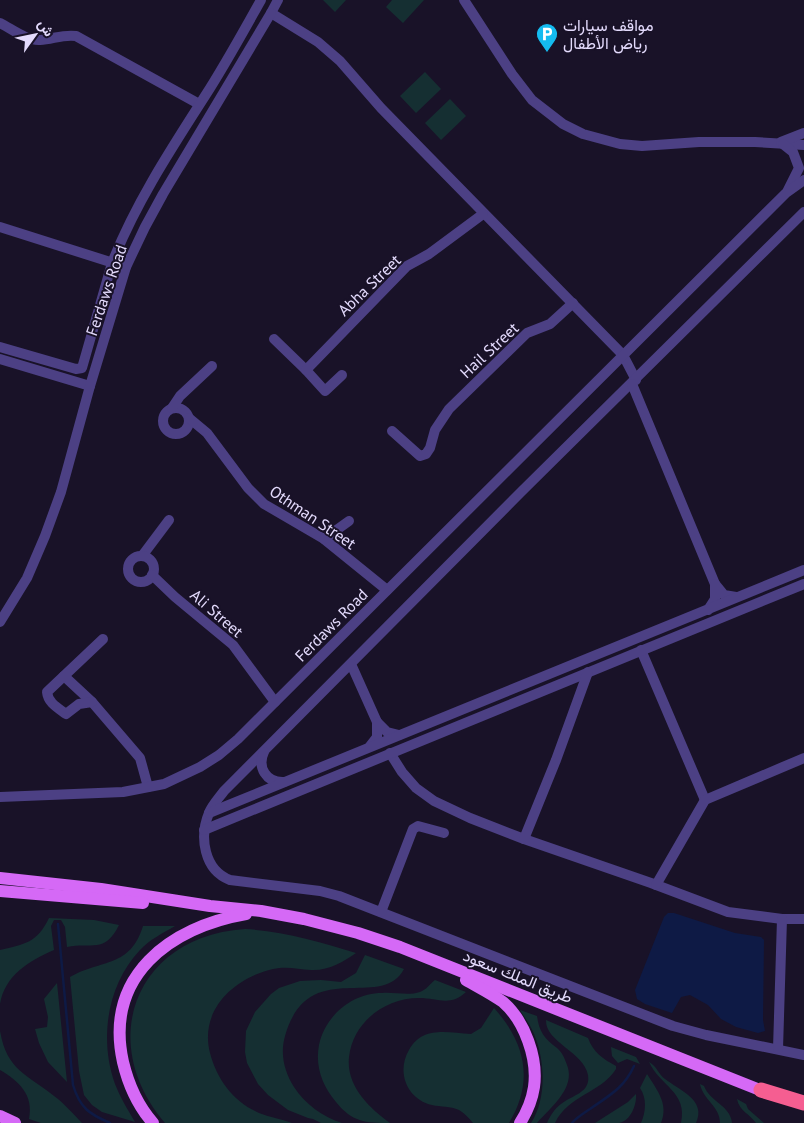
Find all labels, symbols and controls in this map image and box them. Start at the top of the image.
north arrow [10,10,60,60]
place label: مواقف سيارات رياض الأطفال [563,15,654,54]
text: ش [34,16,58,40]
parking icon: مواقف سيارات رياض الأطفال [535,22,559,53]
street label: Ferdaws Road [81,242,131,338]
street label: Abha Street [333,250,405,320]
street label: Hail Street [456,317,523,382]
street label: Othman Street [266,481,360,554]
street label: Ferdaws Road [290,584,372,666]
street label: Ali Street [186,585,248,642]
street label: طريق الملك سعود [460,945,576,1008]

